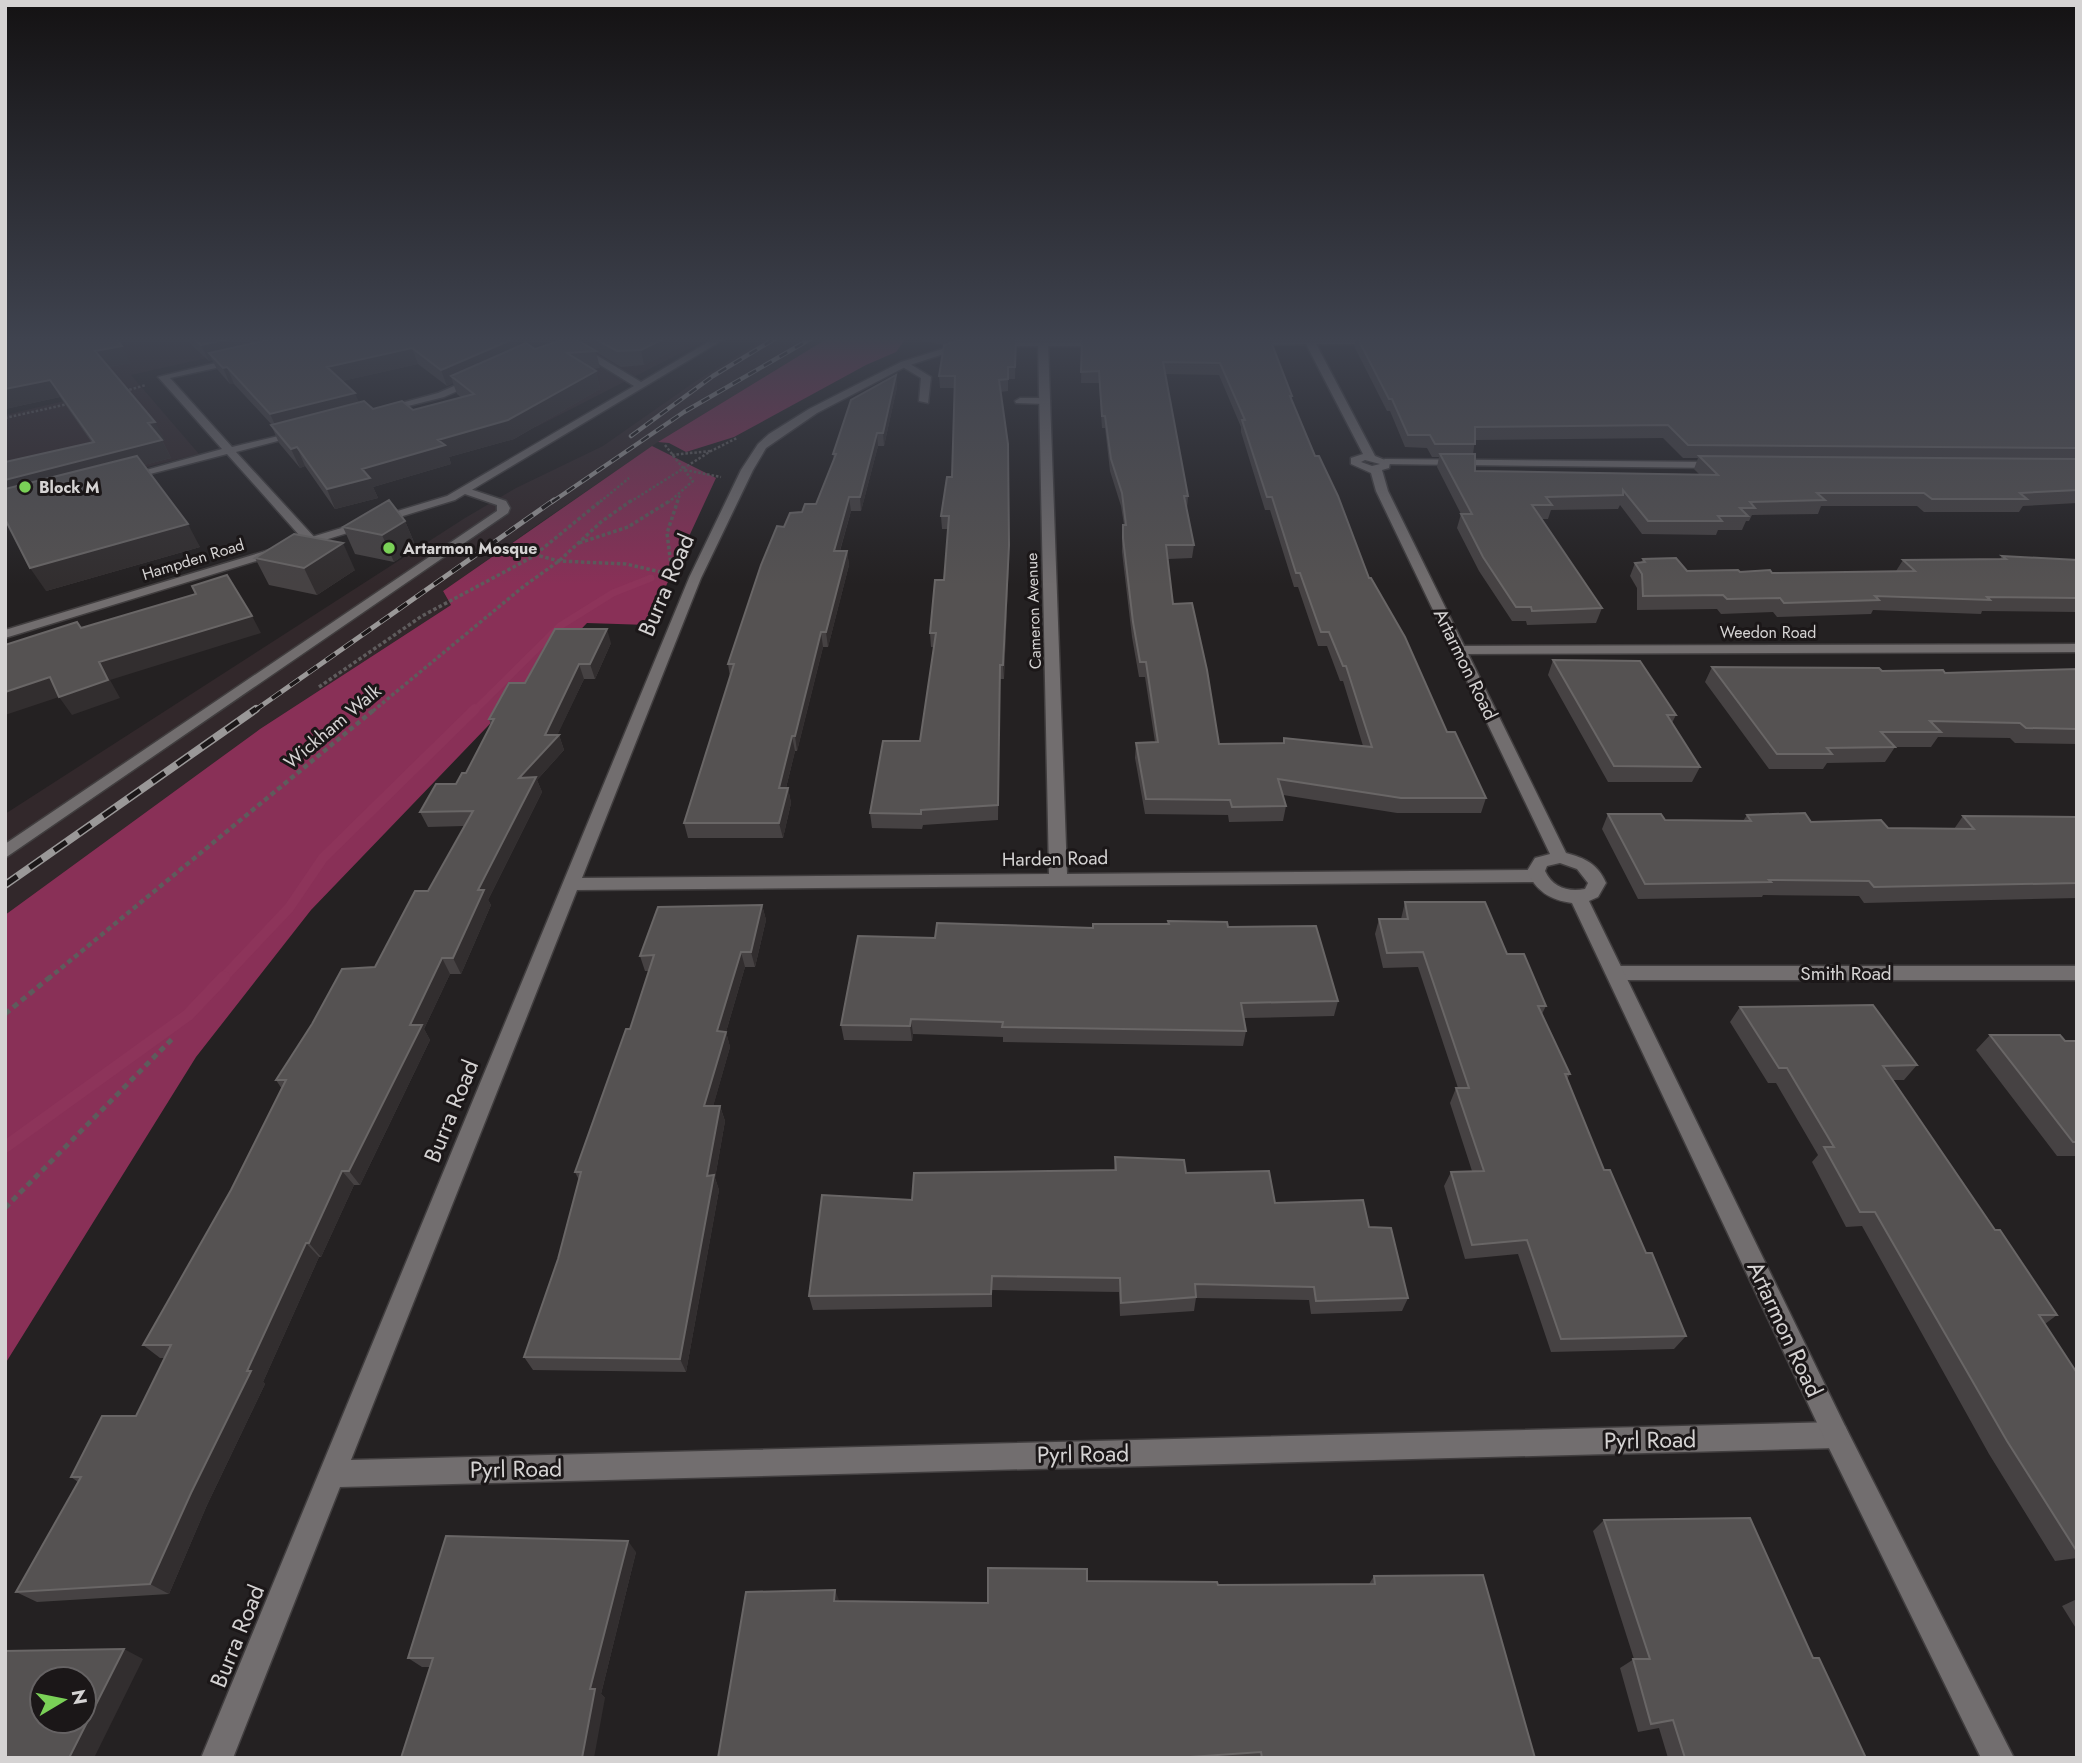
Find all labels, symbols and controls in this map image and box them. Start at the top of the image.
place label: Block M [39,476,100,499]
marker: Block M [17,479,33,495]
street label: Burra Road [629,529,703,641]
street label: Hampden Road [139,533,247,586]
place label: Artarmon Mosque [402,537,537,560]
marker: Artarmon Mosque [381,540,397,556]
street label: Cameron Avenue [1020,552,1047,670]
street label: Artarmon Road [1427,604,1504,725]
street label: Weedon Road [1720,621,1816,644]
street label: Wickham Walk [278,677,387,775]
street label: Harden Road [1002,844,1108,873]
street label: Smith Road [1800,960,1892,987]
street label: Burra Road [415,1054,487,1168]
street label: Artarmon Road [1739,1255,1831,1403]
street label: Pyrl Road [1603,1422,1697,1458]
street label: Pyrl Road [1036,1436,1130,1472]
street label: Pyrl Road [469,1451,563,1487]
street label: Burra Road [201,1579,273,1693]
north arrow [28,1665,98,1735]
text: N [65,1687,94,1707]

